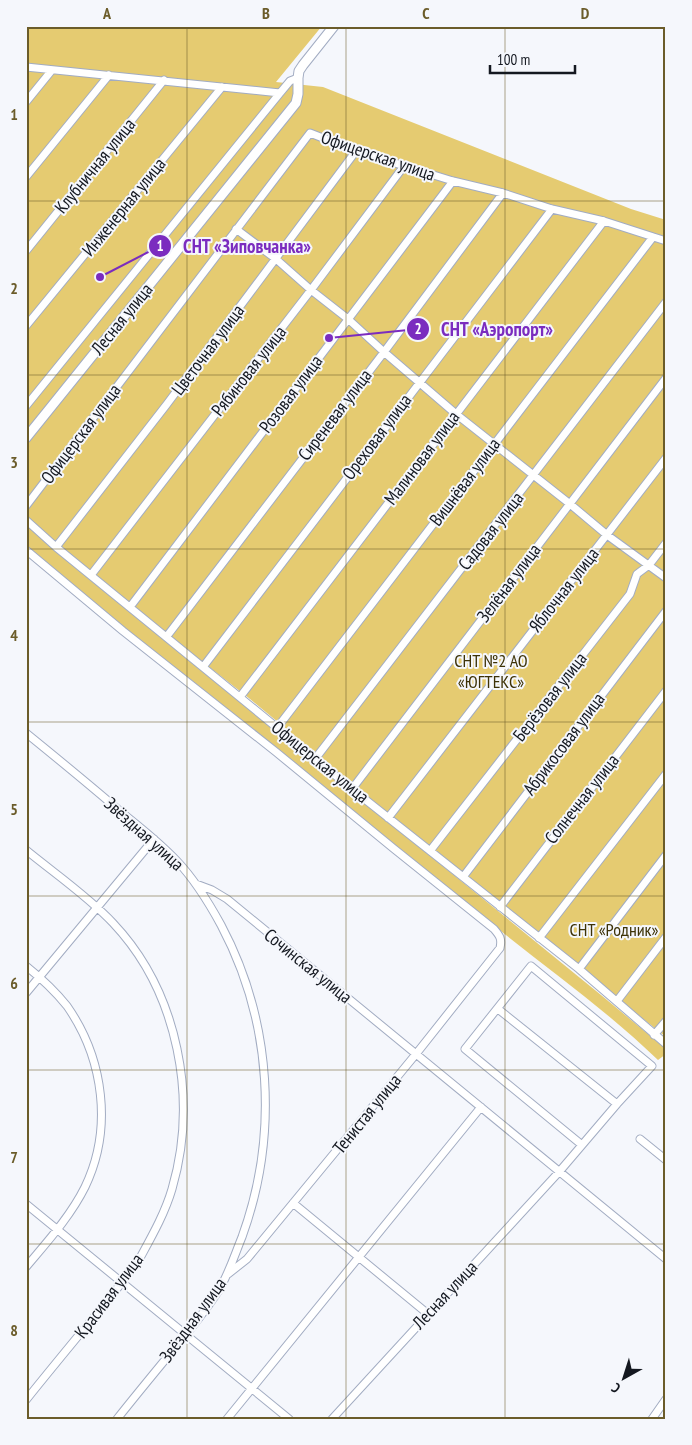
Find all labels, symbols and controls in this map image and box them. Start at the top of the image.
text: A [102,3,112,23]
text: B [262,3,270,23]
text: C [422,3,430,23]
text: D [581,3,590,23]
scale bar [490,42,574,74]
text: 100 m [497,50,530,69]
text: 1 [10,104,18,124]
street label: Клубничная улица [49,113,140,218]
street label: Офицерская улица [318,125,438,186]
street label: Инженерная улица [77,153,170,261]
callout: СНТ «Зиповчанка» [148,229,321,263]
text: СНТ «Зиповчанка» [183,234,311,258]
text: 1 [156,236,164,255]
text: 2 [10,278,18,298]
street label: Лесная улица [85,278,157,360]
street label: Цветочная улица [166,300,249,400]
callout: СНТ «Аэропорт» [405,312,563,346]
text: СНТ «Аэропорт» [441,317,553,341]
text: 2 [414,319,422,338]
street label: Рябиновая улица [206,321,291,420]
street label: Розовая улица [254,350,327,437]
street label: Сиреневая улица [293,364,377,465]
street label: Офицерская улица [36,379,126,488]
street label: Ореховая улица [337,389,416,484]
street label: Малиновая улица [379,406,464,509]
street label: Вишнёвая улица [424,433,505,530]
text: 3 [10,452,18,472]
street label: Садовая улица [453,487,528,574]
street label: Зелёная улица [472,539,546,626]
street label: Яблочная улица [523,543,604,637]
text: 4 [10,625,18,645]
street label: Берёзовая улица [508,648,592,746]
park label: СНТ №2 АО «ЮГТЕКС» [454,649,528,693]
street label: Абрикосовая улица [518,688,610,800]
street label: Офицерская улица [267,715,374,808]
street label: Солнечная улица [539,749,624,848]
street label: Звёздная улица [100,792,189,875]
text: 5 [10,799,18,819]
park label: СНТ «Родник» [569,918,659,941]
street label: Сочинская улица [260,923,357,1008]
text: 6 [10,973,18,993]
street label: Тенистая улица [327,1069,406,1158]
text: 7 [10,1147,18,1167]
street label: Красивая улица [69,1249,148,1343]
street label: Лесная улица [406,1256,482,1334]
street label: Звёздная улица [154,1273,231,1367]
text: 8 [10,1320,18,1340]
north arrow [600,1352,650,1402]
text: С [607,1379,624,1397]

